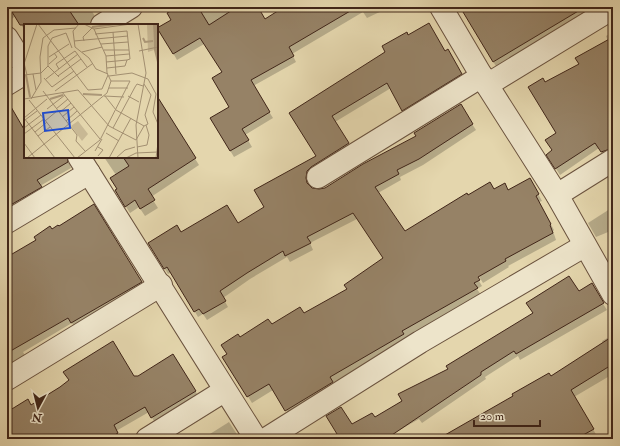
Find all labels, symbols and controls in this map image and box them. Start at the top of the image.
inset map [24,24,158,158]
north arrow [18,388,58,428]
scale bar [474,402,540,428]
text: 20 m [480,409,505,424]
text: N [30,410,44,425]

